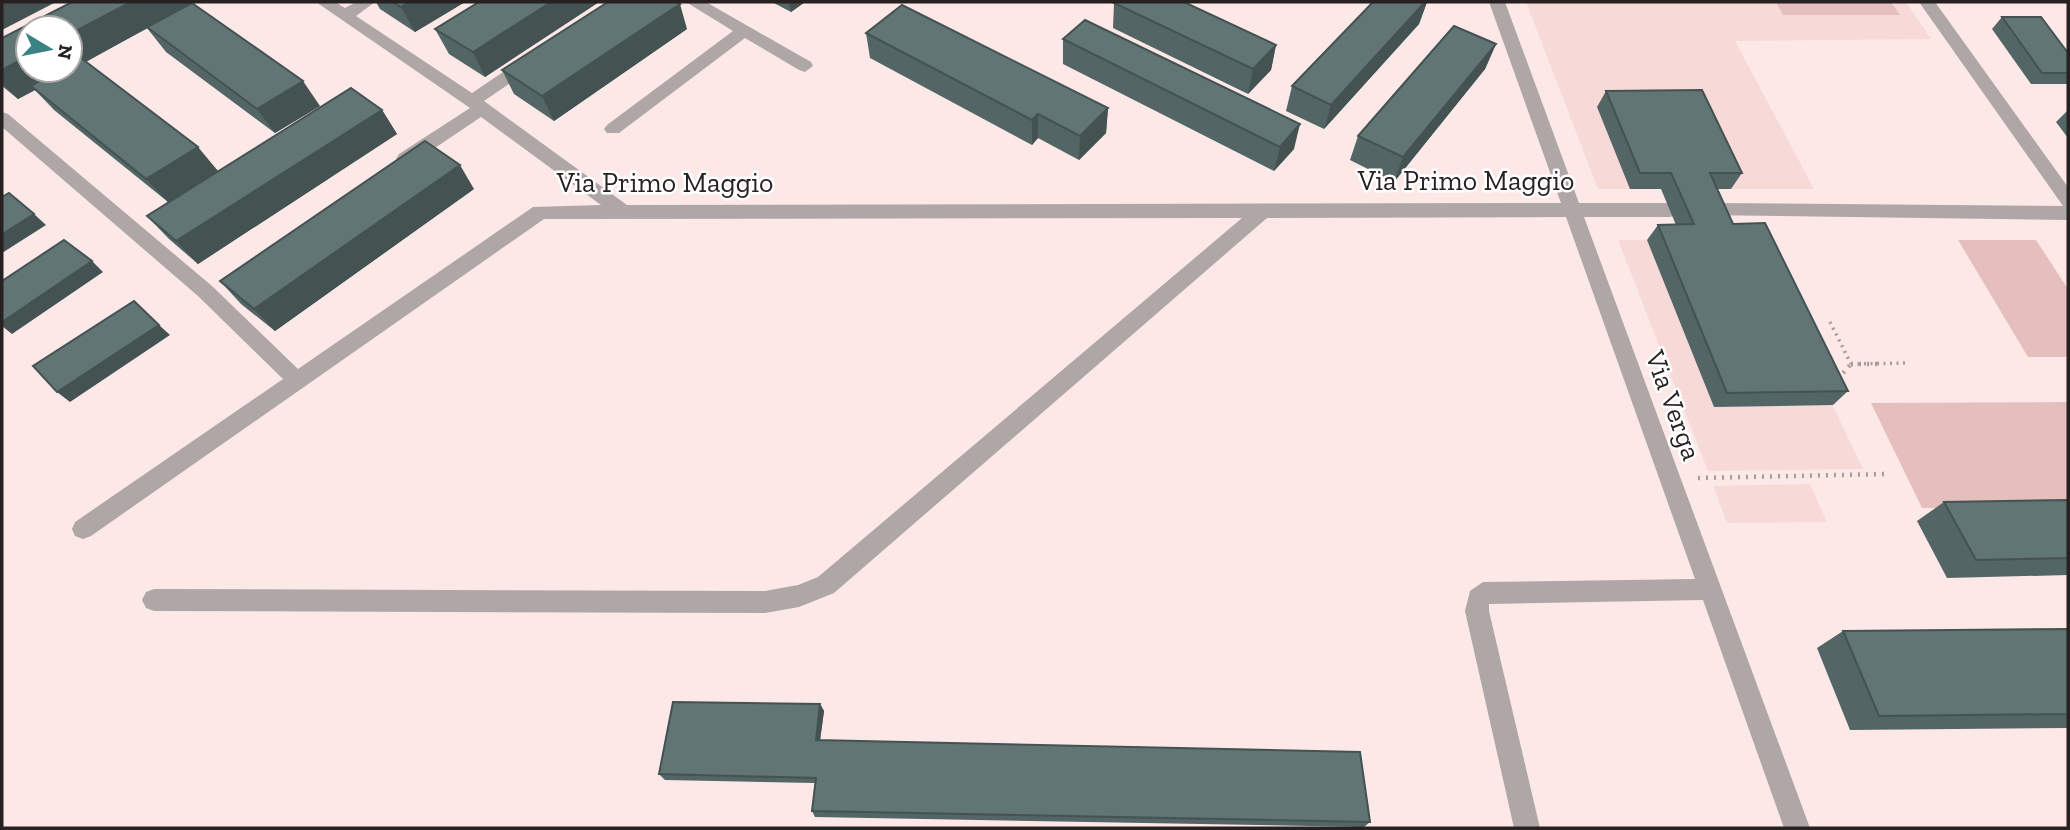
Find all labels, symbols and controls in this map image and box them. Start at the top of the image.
north arrow [14,14,84,84]
text: N [53,43,78,61]
street label: Via Primo Maggio [1357,164,1574,197]
street label: Via Primo Maggio [556,166,773,199]
street label: Via Verga [1638,345,1709,465]

